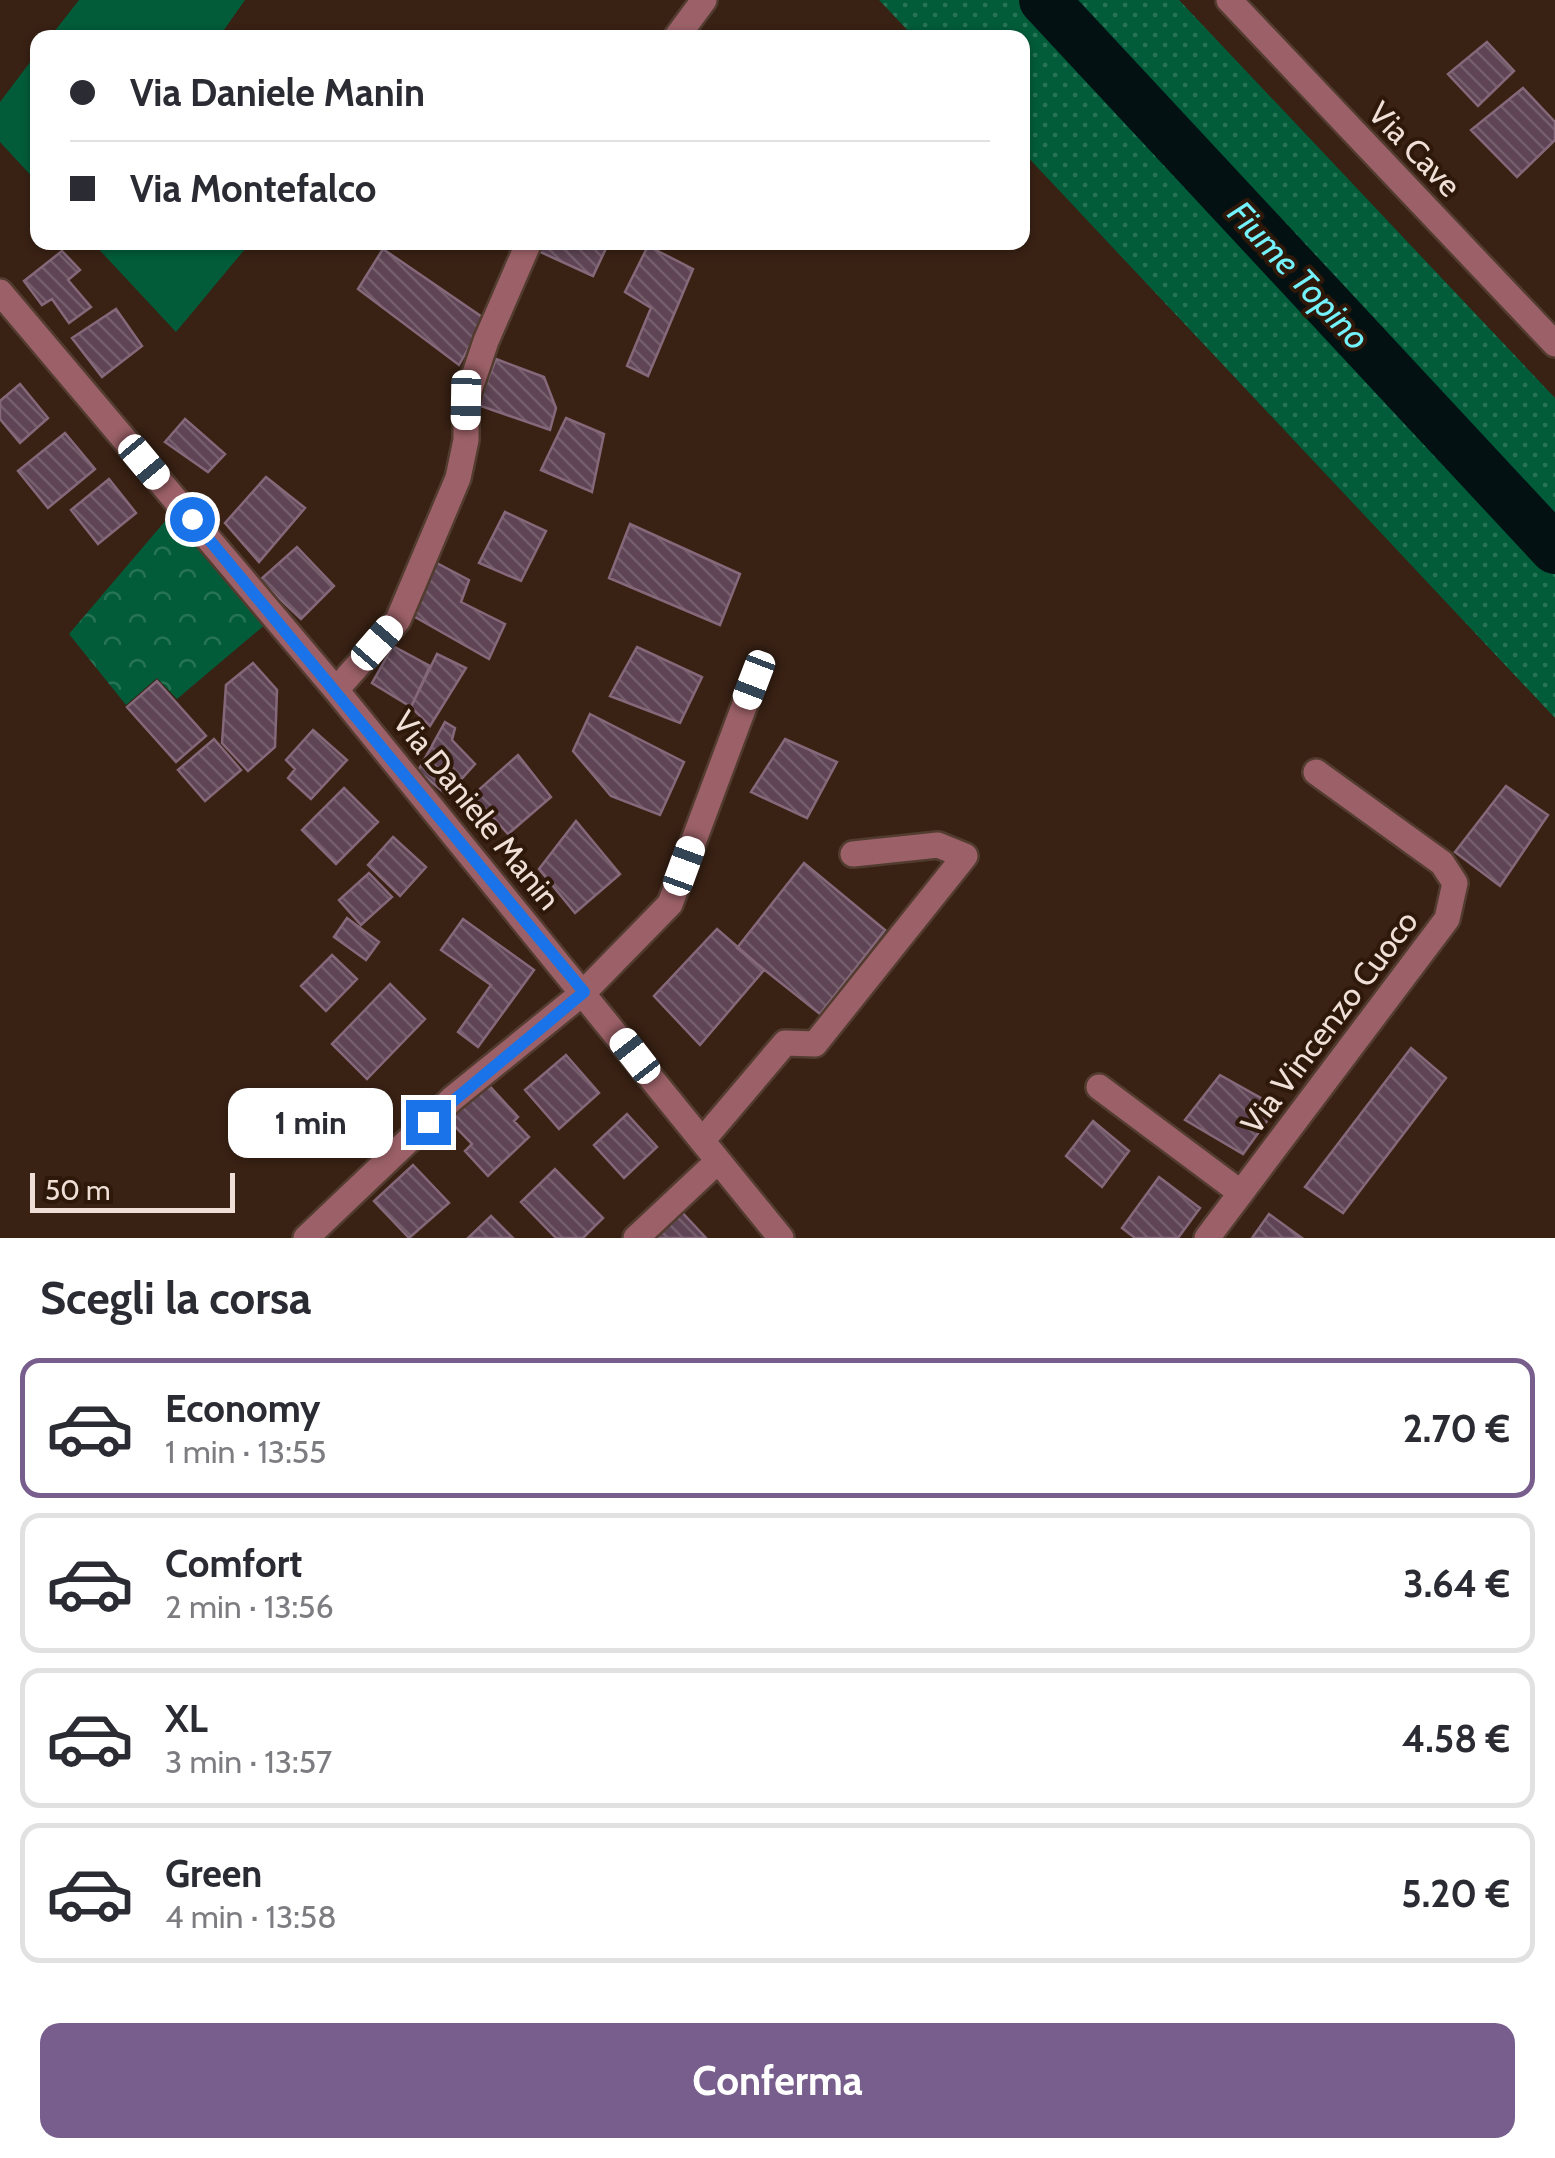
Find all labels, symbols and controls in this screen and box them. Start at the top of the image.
text: Via Daniele Manin [130,69,425,116]
street label: Via Cave [1360,94,1470,204]
text: Via Montefalco [130,165,376,212]
water label: Fiume Topino [1219,192,1379,358]
car [450,370,482,430]
car [113,429,175,495]
route start [170,497,215,542]
car [346,611,408,675]
car [729,647,779,713]
street label: Via Daniele Manin [385,703,569,917]
car [660,833,708,899]
street label: Via Vincenzo Cuoco [1232,903,1426,1141]
car [605,1023,665,1089]
callout: 1 min [228,1087,393,1157]
route end [406,1100,451,1145]
text: 1 min [274,1103,347,1142]
scale bar [30,1168,235,1212]
text: 50 m [45,1173,111,1207]
text: Scegli la corsa [40,1271,312,1325]
icon: car [45,1383,135,1473]
text: Economy [165,1385,320,1432]
text: 2.70 € [1403,1405,1510,1452]
text: 1 min · 13:55 [165,1432,326,1471]
icon: car [45,1538,135,1628]
text: Comfort [165,1540,302,1587]
text: 3.64 € [1403,1560,1510,1607]
text: 2 min · 13:56 [165,1587,334,1626]
icon: car [45,1693,135,1783]
text: XL [165,1695,208,1742]
text: 4.58 € [1402,1715,1510,1762]
text: 3 min · 13:57 [165,1742,332,1781]
icon: car [45,1848,135,1938]
text: Green [165,1850,262,1897]
text: 5.20 € [1401,1870,1510,1917]
text: 4 min · 13:58 [165,1897,337,1936]
button: Conferma [40,2023,1515,2138]

